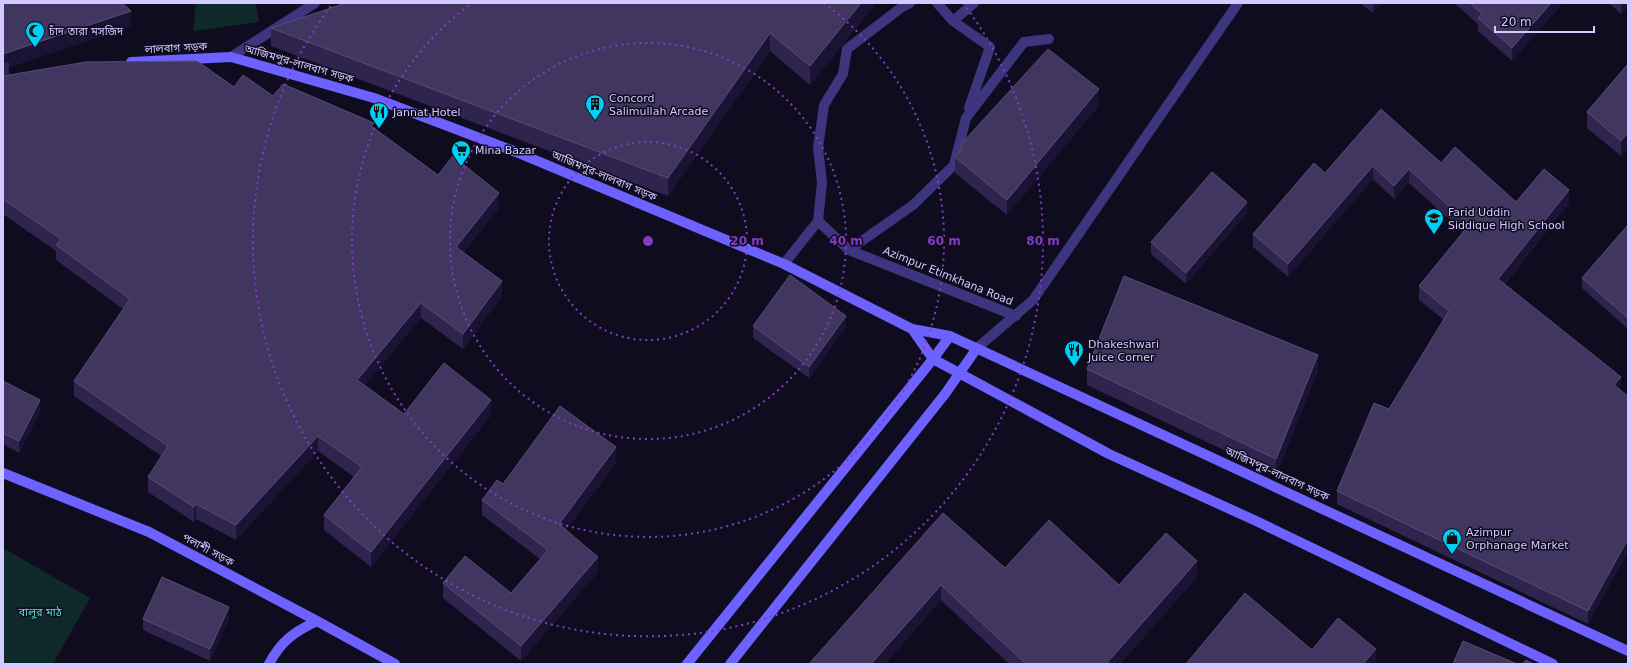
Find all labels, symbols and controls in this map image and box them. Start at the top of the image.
scale bar [1495,8,1594,34]
text: 20 m [1501,15,1532,29]
mosque icon: চাঁদ তারা মসজিদ [24,20,46,48]
place label: চাঁদ তারা মসজিদ [48,25,124,38]
street label: লালবাগ সড়ক [143,40,208,56]
street label: আজিমপুর-লালবাগ সড়ক [242,42,355,86]
place label: Concord Salimullah Arcade [609,92,708,118]
building icon: Concord Salimullah Arcade [584,93,606,121]
restaurant icon: Jannat Hotel [368,101,390,129]
place label: Jannat Hotel [392,106,461,119]
supermarket icon: Mina Bazar [450,139,472,167]
place label: Mina Bazar [475,144,537,157]
street label: আজিমপুর-লালবাগ সড়ক [549,148,659,204]
place label: Farid Uddin Siddique High School [1448,206,1565,232]
school or university icon: Farid Uddin Siddique High School [1423,207,1445,235]
centre of rings [641,234,655,248]
text: 20 m [730,234,764,248]
text: 40 m [829,234,863,248]
text: 60 m [927,234,961,248]
text: 80 m [1026,234,1060,248]
street label: Azimpur Etimkhana Road [881,244,1015,308]
place label: Dhakeshwari Juice Corner [1087,338,1159,364]
restaurant icon: Dhakeshwari Juice Corner [1063,339,1085,367]
street label: আজিমপুর-লালবাগ সড়ক [1222,444,1331,504]
place label: Azimpur Orphanage Market [1466,526,1569,552]
shop icon: Azimpur Orphanage Market [1441,527,1463,555]
street label: পলাশী সড়ক [180,531,236,569]
park label: বালুর মাঠ [17,605,63,619]

